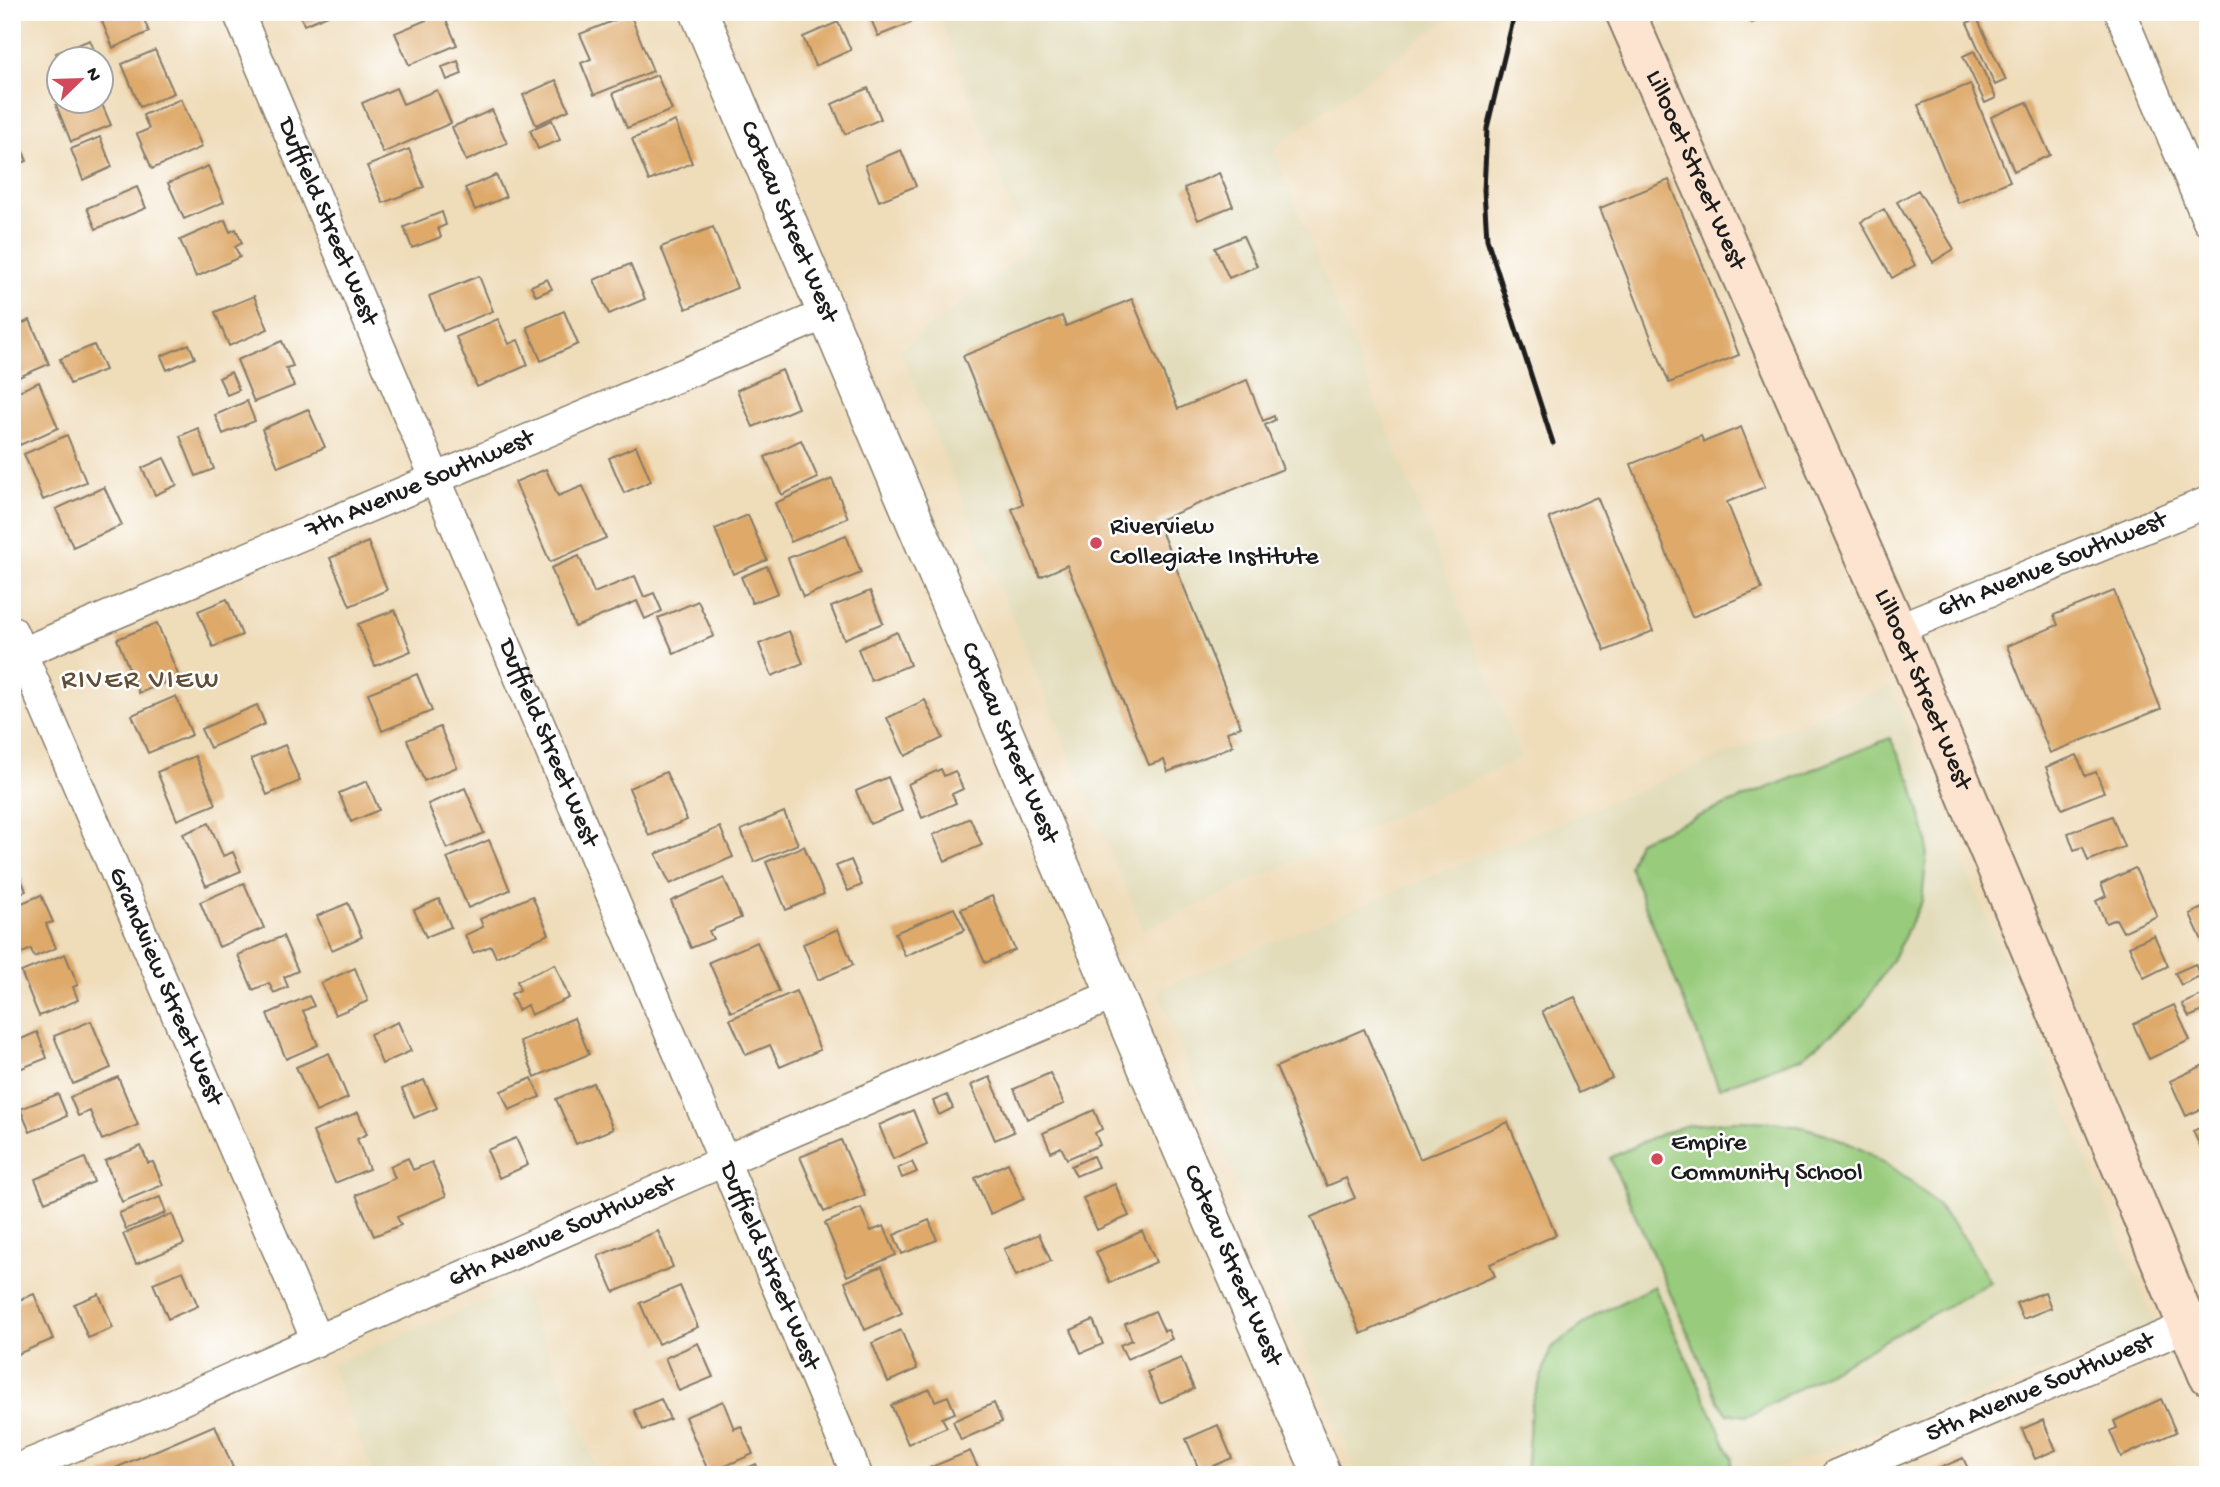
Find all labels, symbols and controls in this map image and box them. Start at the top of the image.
north arrow [46,46,116,116]
text: N [79,65,105,85]
street label: Lillooet Street West [1637,66,1753,277]
street label: Duffield Street West [268,112,385,333]
street label: Coteau Street West [732,117,845,329]
street label: 7th Avenue Southwest [300,422,541,547]
street label: 6th Avenue Southwest [1934,504,2174,626]
place label: Riverview Collegiate Institute [1110,513,1319,574]
marker: Riverview Collegiate Institute [1088,535,1104,551]
street label: Lillooet Street West [1866,584,1979,797]
street label: Duffield Street West [489,633,606,854]
street label: Coteau Street West [952,638,1066,851]
district label: RIVER VIEW [61,665,221,698]
street label: Grandview Street West [100,863,230,1112]
place label: Empire Community School [1671,1129,1863,1190]
marker: Empire Community School [1649,1151,1665,1167]
street label: Duffield Street West [710,1156,827,1377]
street label: Coteau Street West [1175,1160,1290,1373]
street label: 6th Avenue Southwest [444,1168,683,1296]
street label: 5th Avenue Southwest [1922,1325,2161,1450]

